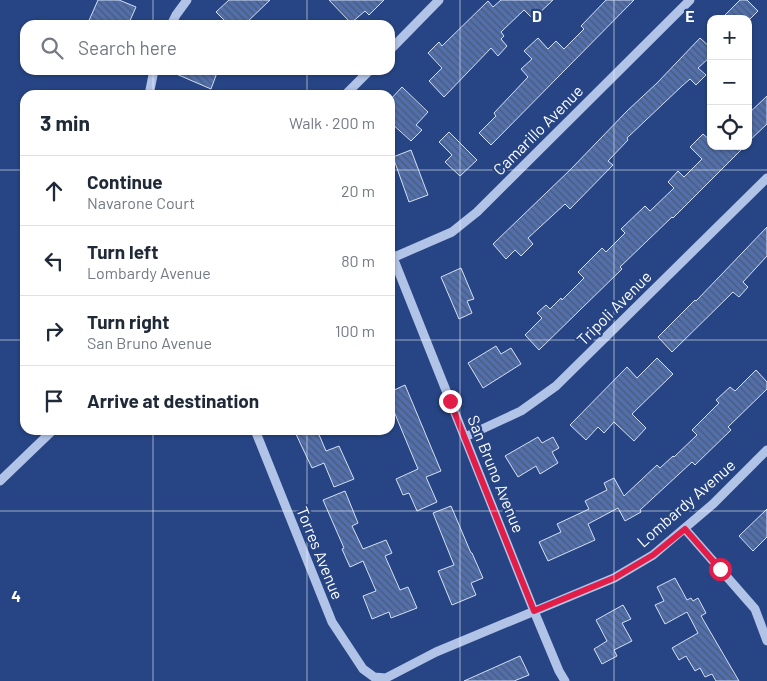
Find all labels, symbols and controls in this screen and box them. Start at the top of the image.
text: D [532,6,542,25]
text: E [685,6,695,25]
map controls [707,15,752,150]
button: + [707,15,752,60]
search box [20,20,395,75]
icon: search [38,34,66,62]
text: Search here [78,36,177,59]
button: − [707,60,752,105]
street label: Camarillo Avenue [489,81,587,179]
button: locate [707,105,752,150]
text: 3 min [40,110,90,135]
text: Walk · 200 m [289,113,375,132]
text: Continue [87,170,163,193]
icon: ahead [40,177,68,205]
text: 20 m [341,181,375,200]
text: Navarone Court [87,193,195,212]
text: Turn left [87,240,158,263]
icon: left [40,247,68,275]
text: 80 m [341,251,375,270]
text: Lombardy Avenue [87,263,211,282]
street label: Tripoli Avenue [572,266,655,349]
text: Turn right [87,310,169,333]
icon: right [40,317,68,345]
text: 100 m [335,321,375,340]
text: San Bruno Avenue [87,333,212,352]
icon: arrive [40,387,68,415]
text: Arrive at destination [87,389,259,412]
route end [439,390,462,413]
street label: San Bruno Avenue [464,412,529,535]
street label: Lombardy Avenue [633,455,739,550]
street label: Torres Avenue [293,504,348,602]
route start [709,558,732,581]
text: 4 [11,586,21,605]

